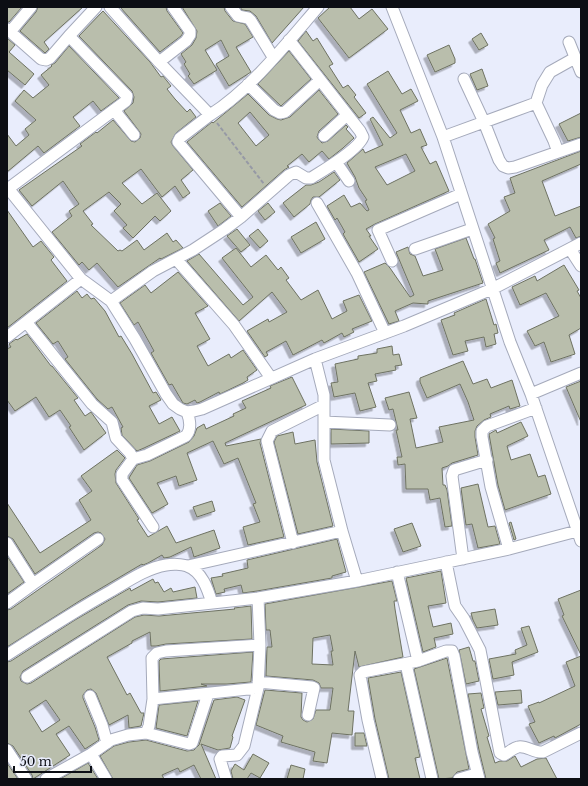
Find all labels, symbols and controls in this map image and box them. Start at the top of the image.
scale bar [14,748,91,774]
text: 50 m [20,754,52,769]

